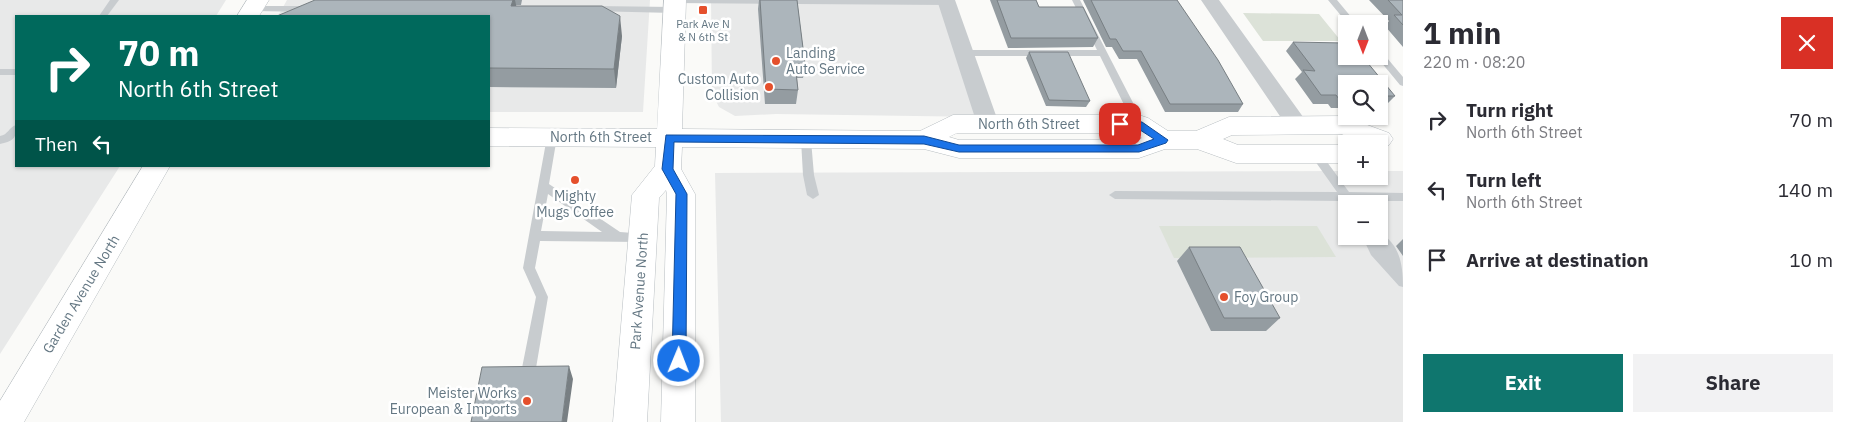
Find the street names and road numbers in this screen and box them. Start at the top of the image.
street label: North 6th Street [978,115,1080,133]
street label: North 6th Street [550,128,652,146]
street label: Garden Avenue North [38,231,124,357]
street label: Park Avenue North [626,232,652,350]

